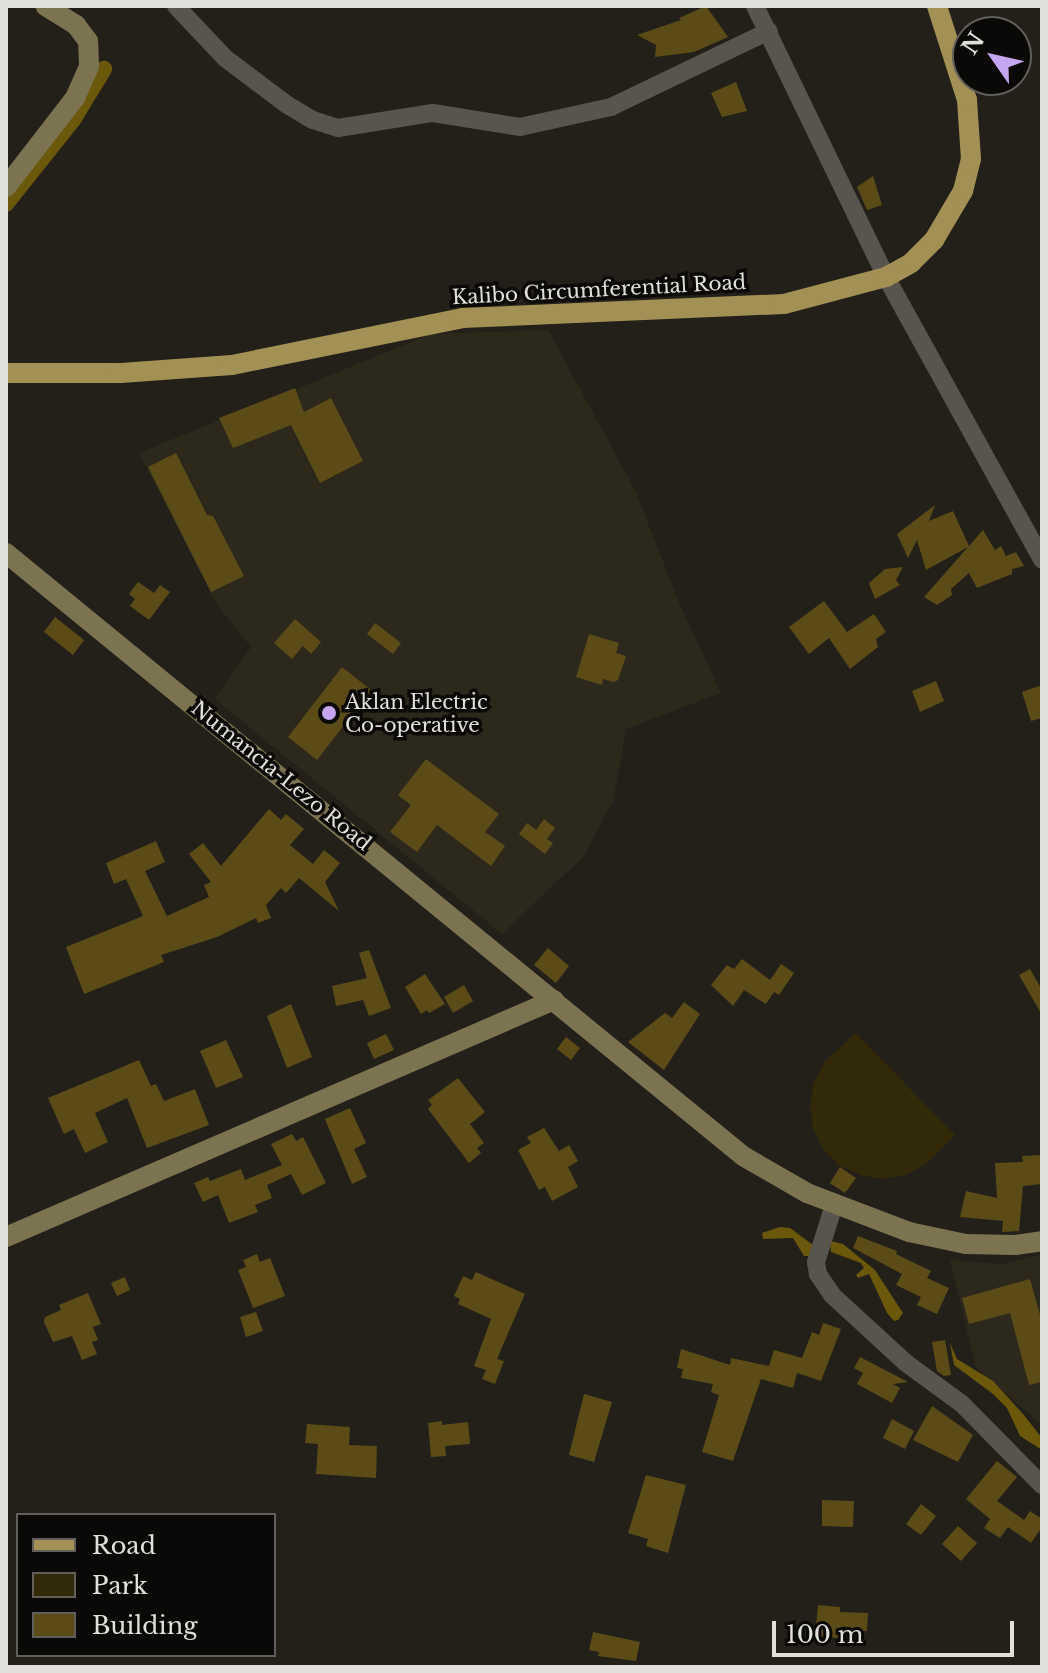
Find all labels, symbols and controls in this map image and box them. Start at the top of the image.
north arrow [952,16,1032,96]
text: N [956,27,990,60]
street label: Kalibo Circumferential Road [451,270,747,310]
place label: Aklan Electric Co-operative [345,690,488,737]
street label: Numancia-Lezo Road [186,696,376,856]
marker: Aklan Electric Co-operative [320,704,338,722]
legend [16,1513,276,1657]
text: Road [92,1531,156,1560]
text: Park [92,1571,148,1600]
scale bar [776,1605,1018,1655]
text: Building [92,1611,198,1640]
text: 100 m [786,1620,864,1649]

